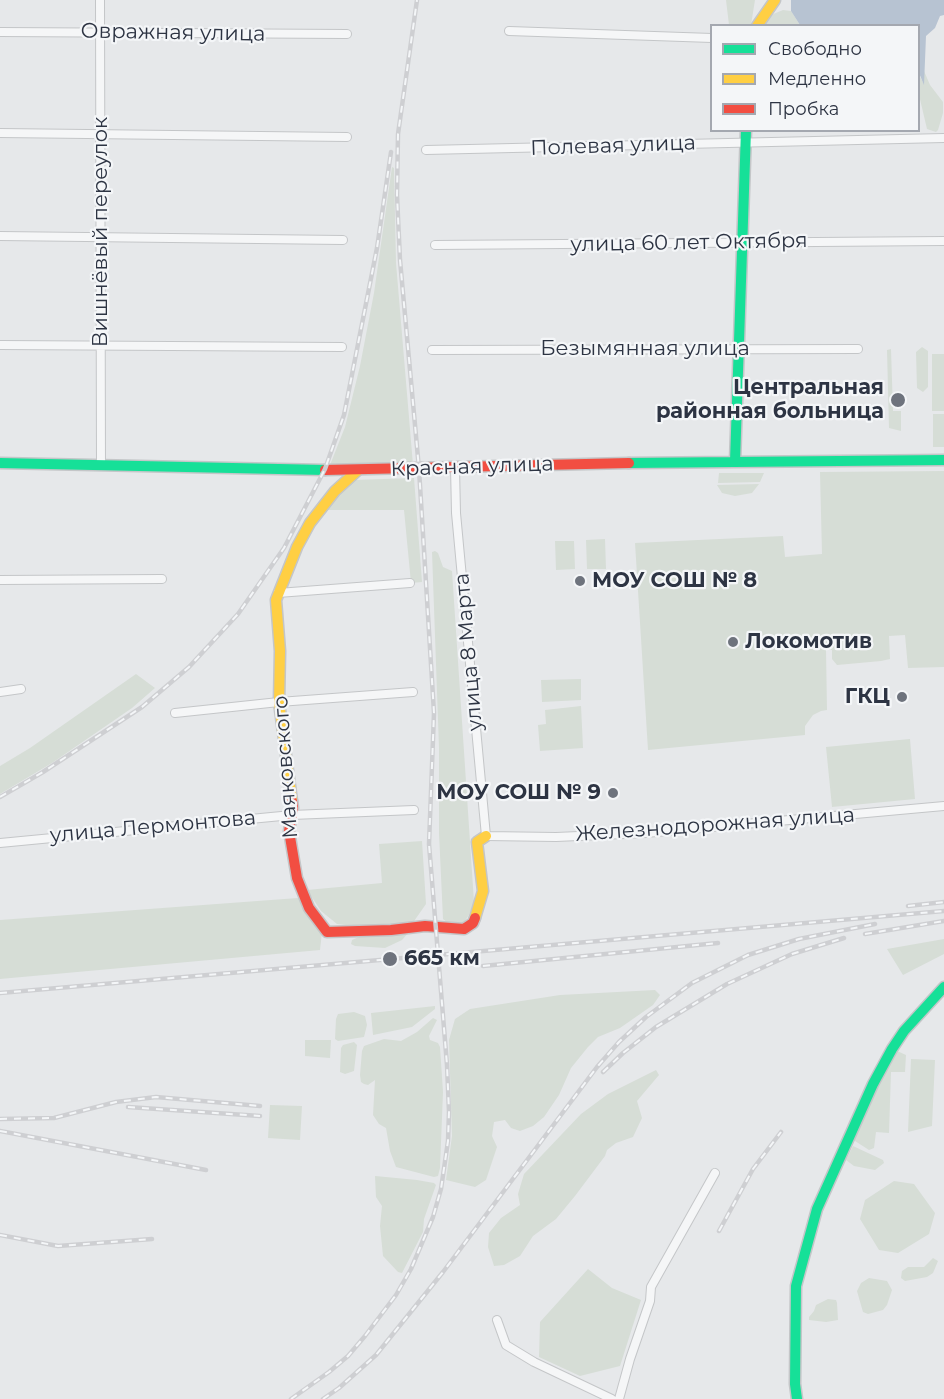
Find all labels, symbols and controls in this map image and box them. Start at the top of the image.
street label: Овражная улица [80,19,266,47]
legend [710,24,920,132]
text: Свободно [768,38,862,60]
text: Медленно [768,68,866,90]
text: Пробка [768,98,839,120]
street label: Вишнёвый переулок [88,117,114,347]
street label: Полевая улица [530,131,696,161]
street label: улица 60 лет Октября [570,228,808,258]
street label: Безымянная улица [540,336,750,362]
place label: Центральная районная больница [656,375,884,425]
marker: Центральная районная больница [889,391,907,409]
street label: Красная улица [390,452,554,482]
place label: МОУ СОШ № 8 [592,568,757,594]
street label: улица 8 Марта [450,572,488,732]
marker: МОУ СОШ № 8 [573,574,587,588]
place label: Локомотив [745,629,872,655]
marker: Локомотив [726,635,740,649]
place label: ГКЦ [845,684,890,710]
marker: ГКЦ [895,690,909,704]
street label: Маяковского [268,695,304,839]
place label: МОУ СОШ № 9 [436,780,601,806]
marker: МОУ СОШ № 9 [606,786,620,800]
street label: Железнодорожная улица [574,803,856,847]
street label: улица Лермонтова [49,805,257,849]
place label: 665 км [404,946,480,972]
marker: 665 км [381,950,399,968]

